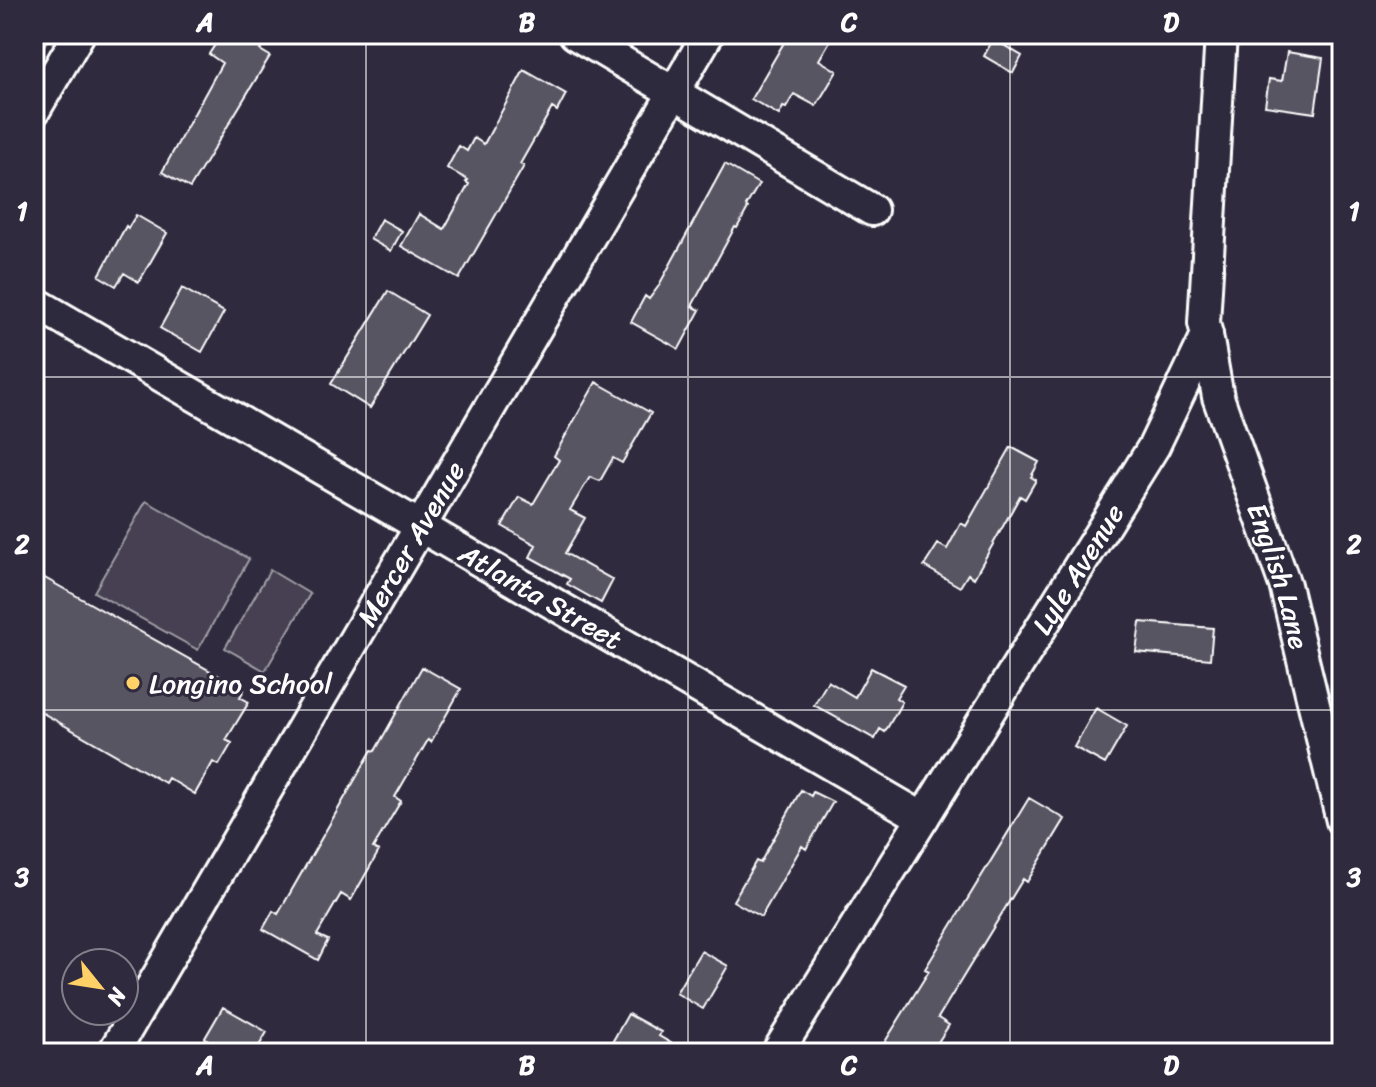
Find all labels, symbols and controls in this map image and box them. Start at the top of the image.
text: A [195,0,214,45]
text: B [519,0,536,45]
text: C [840,0,858,45]
text: D [1163,0,1179,45]
text: 1 [16,188,28,234]
text: 1 [1348,188,1360,234]
street label: Mercer Avenue [343,451,479,636]
street label: Lyle Avenue [1018,493,1138,645]
street label: English Lane [1233,496,1324,654]
text: 2 [13,521,30,567]
text: 2 [1345,521,1362,567]
street label: Atlanta Street [448,529,632,664]
place label: Longino School [149,659,333,708]
marker: Longino School [124,674,142,692]
text: 3 [14,854,30,900]
text: 3 [1346,854,1362,900]
north arrow [60,947,140,1027]
text: N [96,980,138,1014]
text: A [195,1042,214,1087]
text: B [519,1042,536,1087]
text: C [840,1042,858,1087]
text: D [1163,1042,1179,1087]

